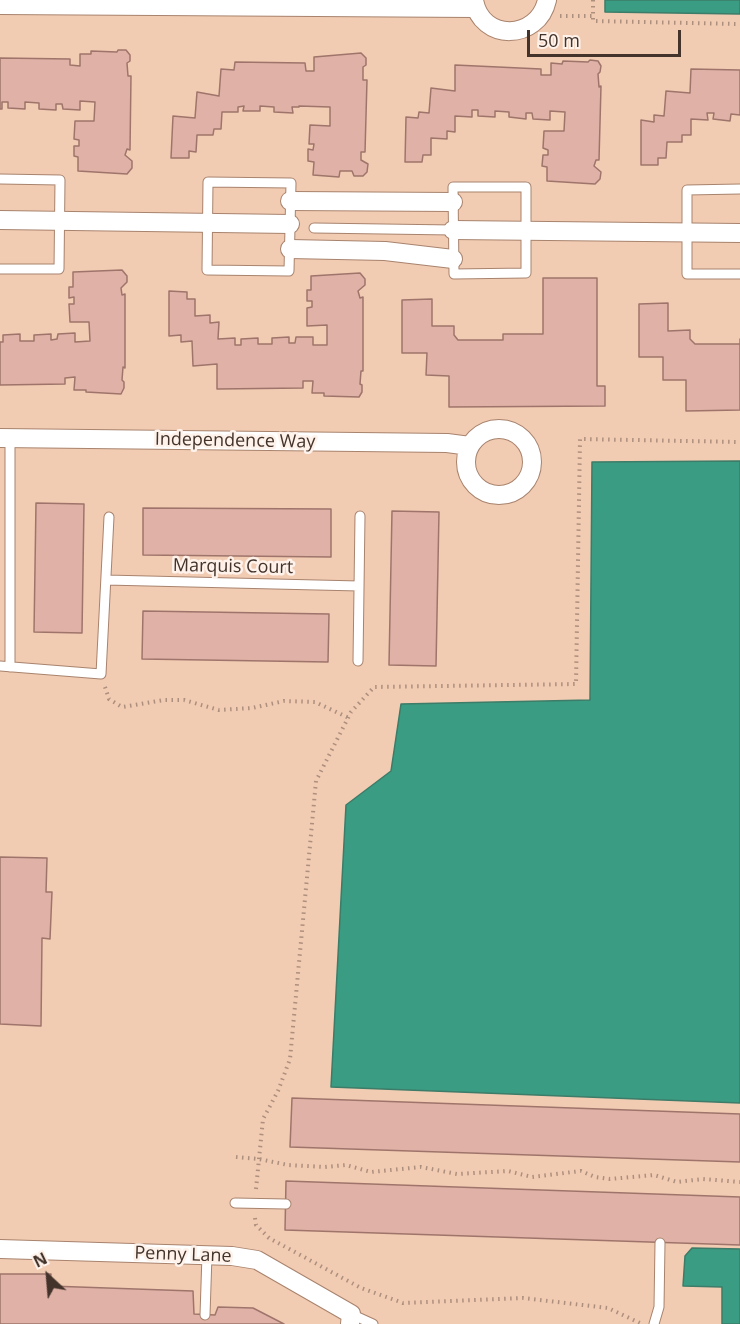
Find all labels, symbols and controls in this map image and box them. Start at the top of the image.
scale bar [530,18,684,56]
text: 50 m [538,28,580,52]
street label: Independence Way [155,429,315,453]
street label: Marquis Court [173,555,293,579]
street label: Penny Lane [134,1243,232,1267]
north arrow [18,1246,78,1306]
text: N [29,1247,51,1273]

